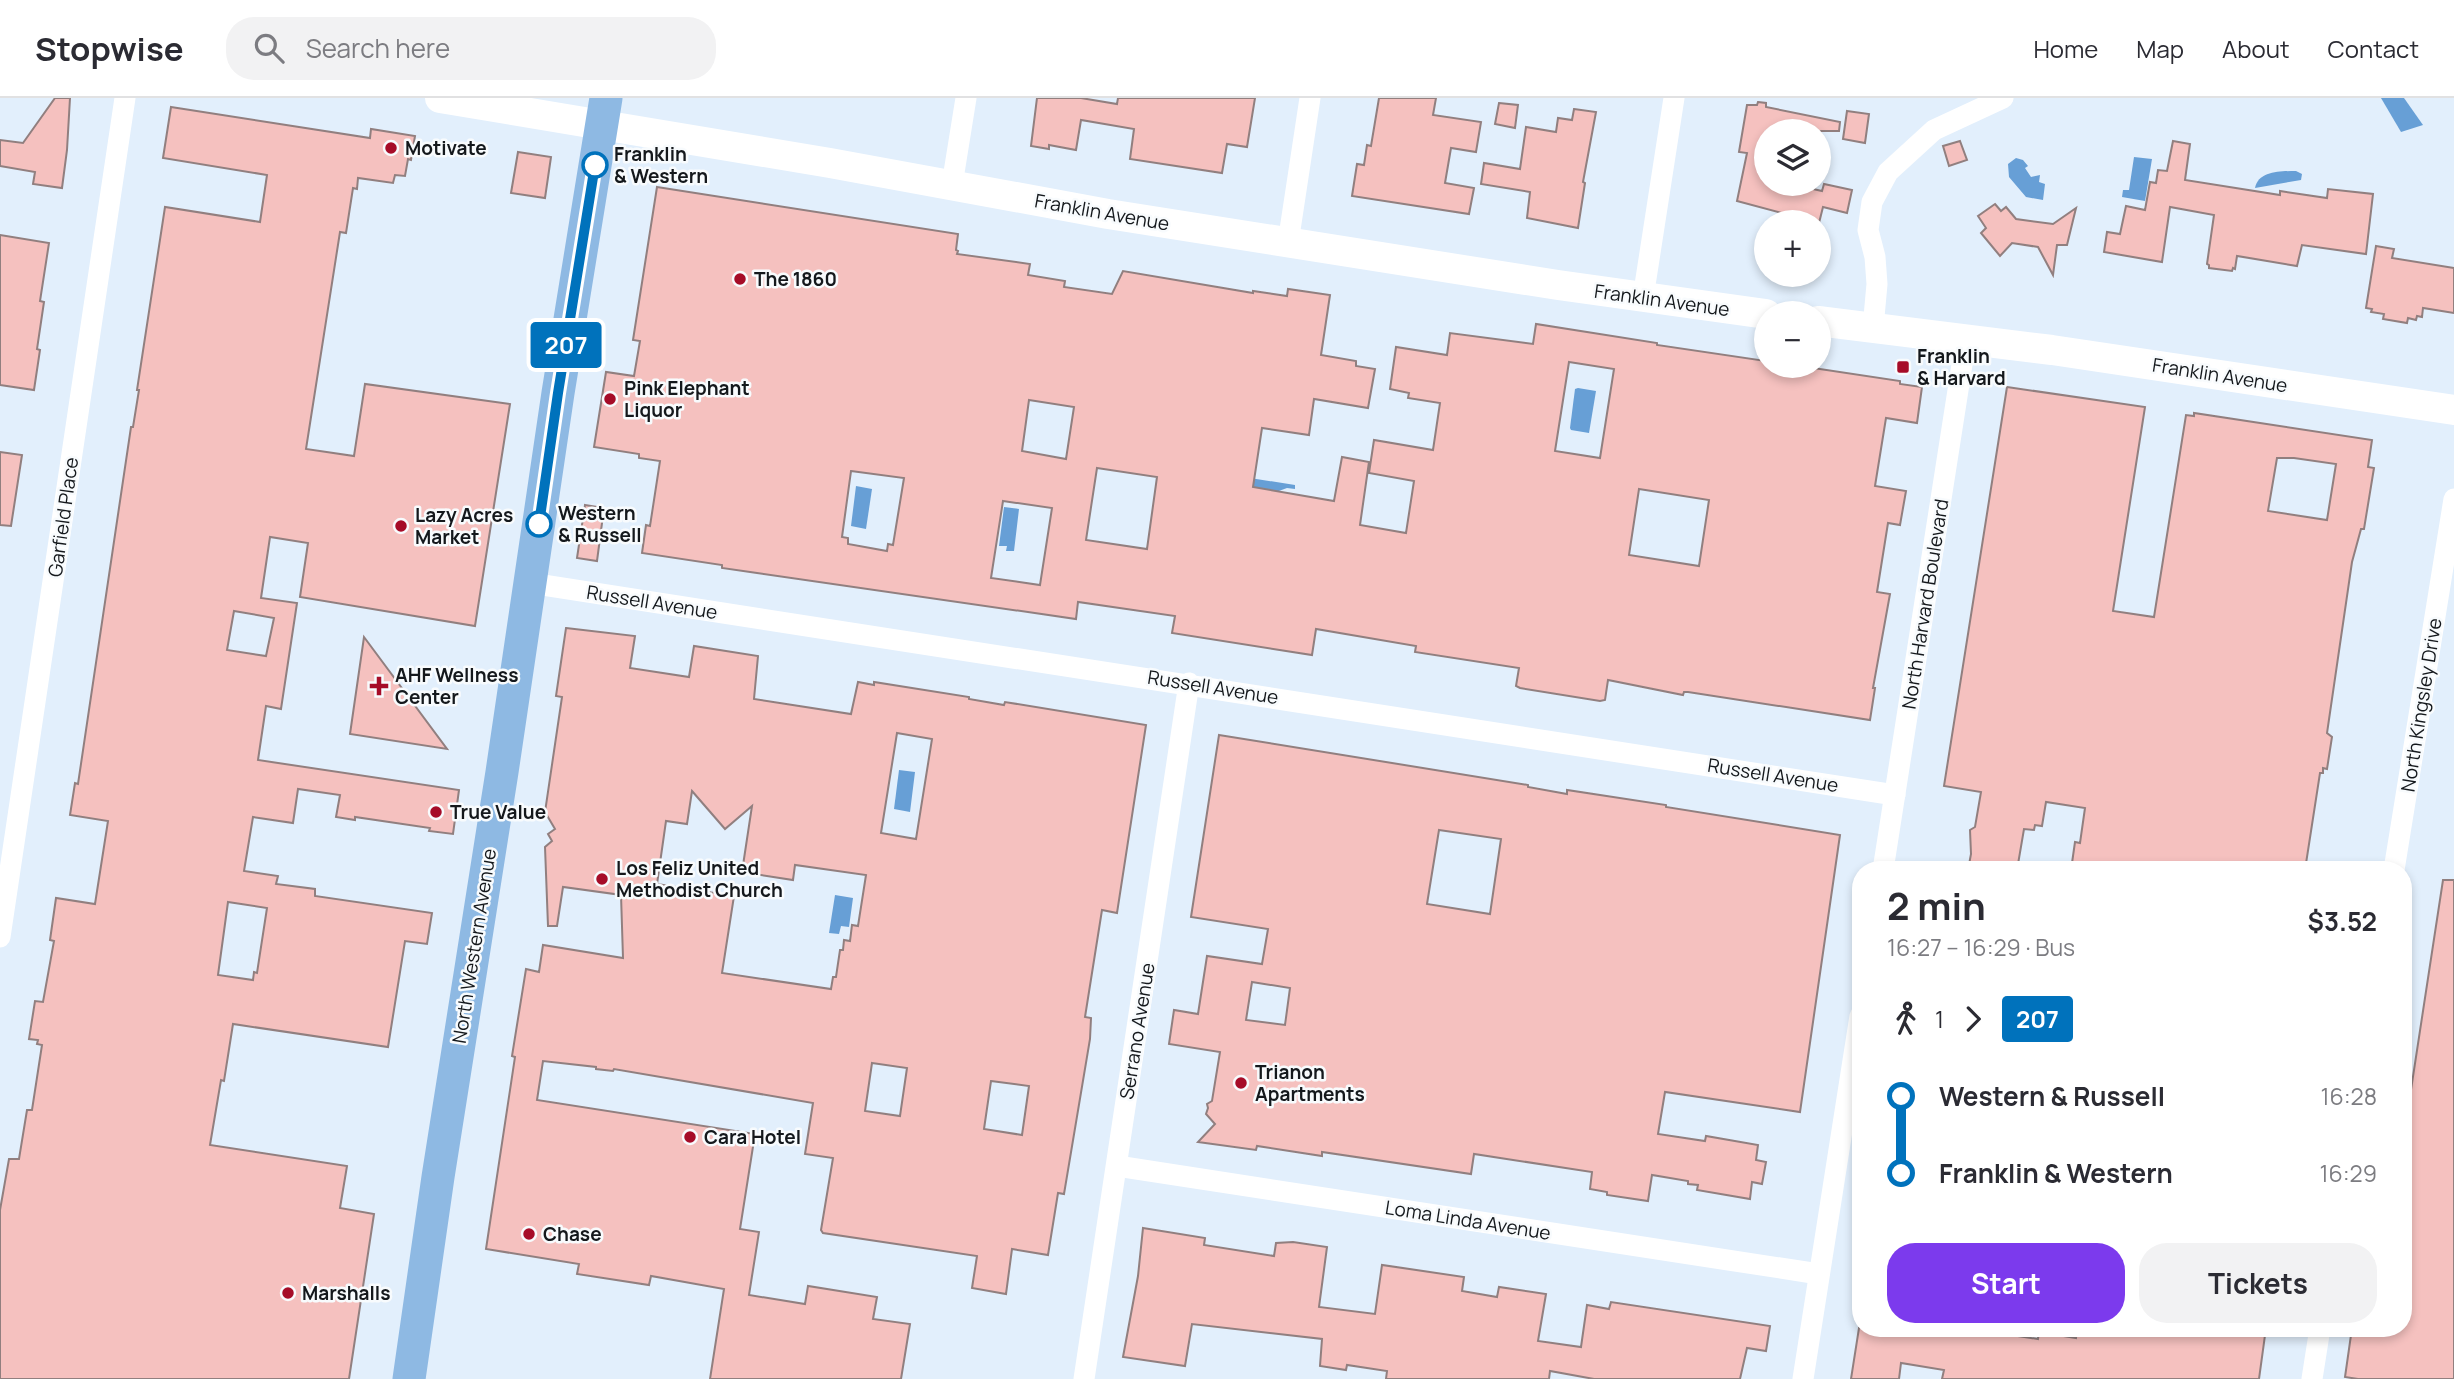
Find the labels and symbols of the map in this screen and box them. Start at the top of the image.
place label: Motivate [405,135,487,161]
marker: Motivate [383,140,399,156]
place label: Franklin & Western [614,141,708,189]
marker: Franklin & Western [582,152,608,178]
street label: Franklin Avenue [1033,187,1171,237]
place label: The 1860 [754,266,837,292]
marker: The 1860 [732,271,748,287]
street label: Franklin Avenue [1593,278,1731,322]
line badge: 207 [526,322,606,368]
place label: Franklin & Harvard [1917,343,2006,391]
street label: Franklin Avenue [2151,351,2289,399]
marker: Franklin & Harvard [1895,359,1911,375]
place label: Pink Elephant Liquor [624,375,750,423]
marker: Pink Elephant Liquor [602,391,618,407]
street label: Garfield Place [42,455,84,579]
street label: North Harvard Boulevard [1896,497,1954,711]
place label: Western & Russell [558,500,642,548]
place label: Lazy Acres Market [415,502,513,550]
marker: Western & Russell [526,511,552,537]
marker: Lazy Acres Market [393,518,409,534]
street label: Russell Avenue [585,579,719,625]
street label: North Kingsley Drive [2394,616,2448,794]
place label: AHF Wellness Center [395,662,518,710]
street label: Russell Avenue [1146,664,1280,710]
marker: AHF Wellness Center [369,676,389,696]
street label: Russell Avenue [1706,752,1840,798]
place label: True Value [450,799,546,825]
marker: True Value [428,804,444,820]
street label: North Western Avenue [446,847,502,1045]
place label: Los Feliz United Methodist Church [616,855,783,903]
marker: Los Feliz United Methodist Church [594,871,610,887]
street label: Serrano Avenue [1113,961,1161,1101]
place label: Trianon Apartments [1255,1059,1365,1107]
marker: Trianon Apartments [1233,1075,1249,1091]
place label: Cara Hotel [704,1124,801,1150]
marker: Cara Hotel [682,1129,698,1145]
street label: Loma Linda Avenue [1383,1194,1553,1246]
place label: Chase [543,1221,602,1247]
marker: Chase [521,1226,537,1242]
place label: Marshalls [302,1280,390,1306]
marker: Marshalls [280,1285,296,1301]

